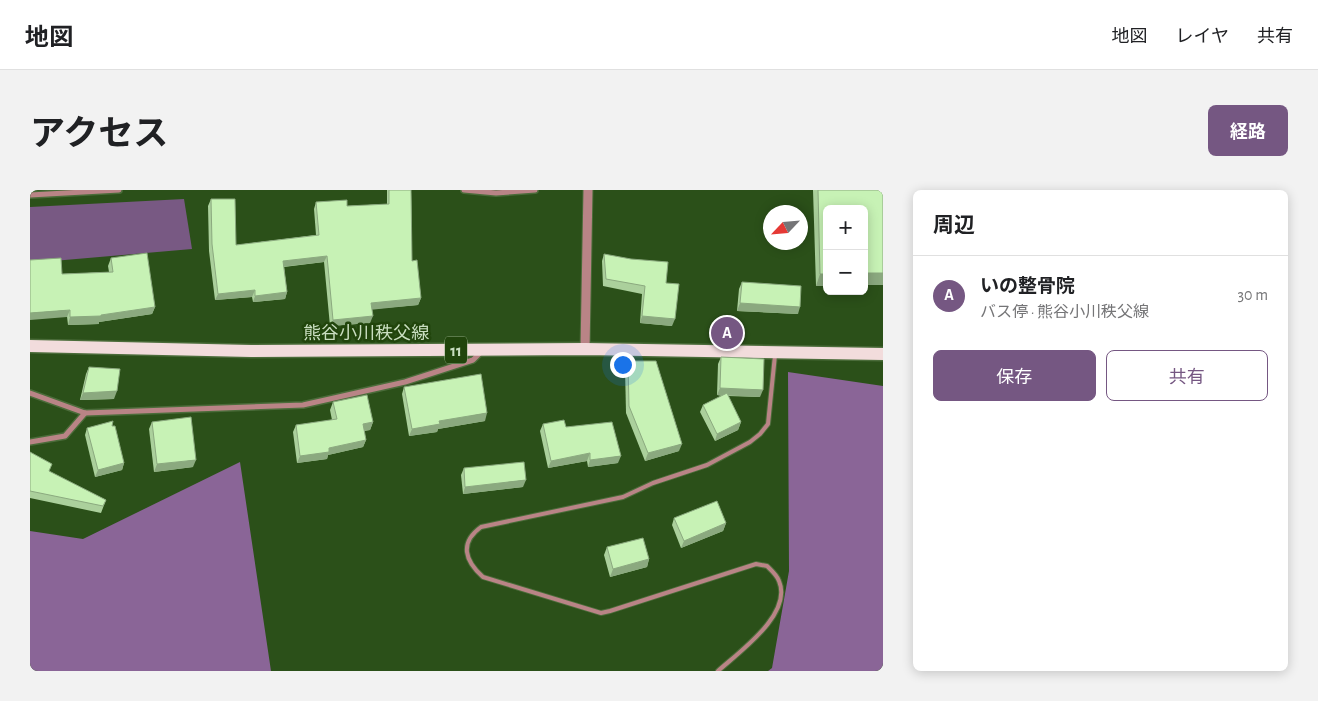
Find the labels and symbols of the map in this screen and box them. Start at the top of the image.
north arrow [763,205,808,250]
pin: A [711,314,743,352]
street label: 熊谷小川秩父線 [303,323,429,343]
road number: 11 [445,336,467,364]
your location [610,352,636,378]

